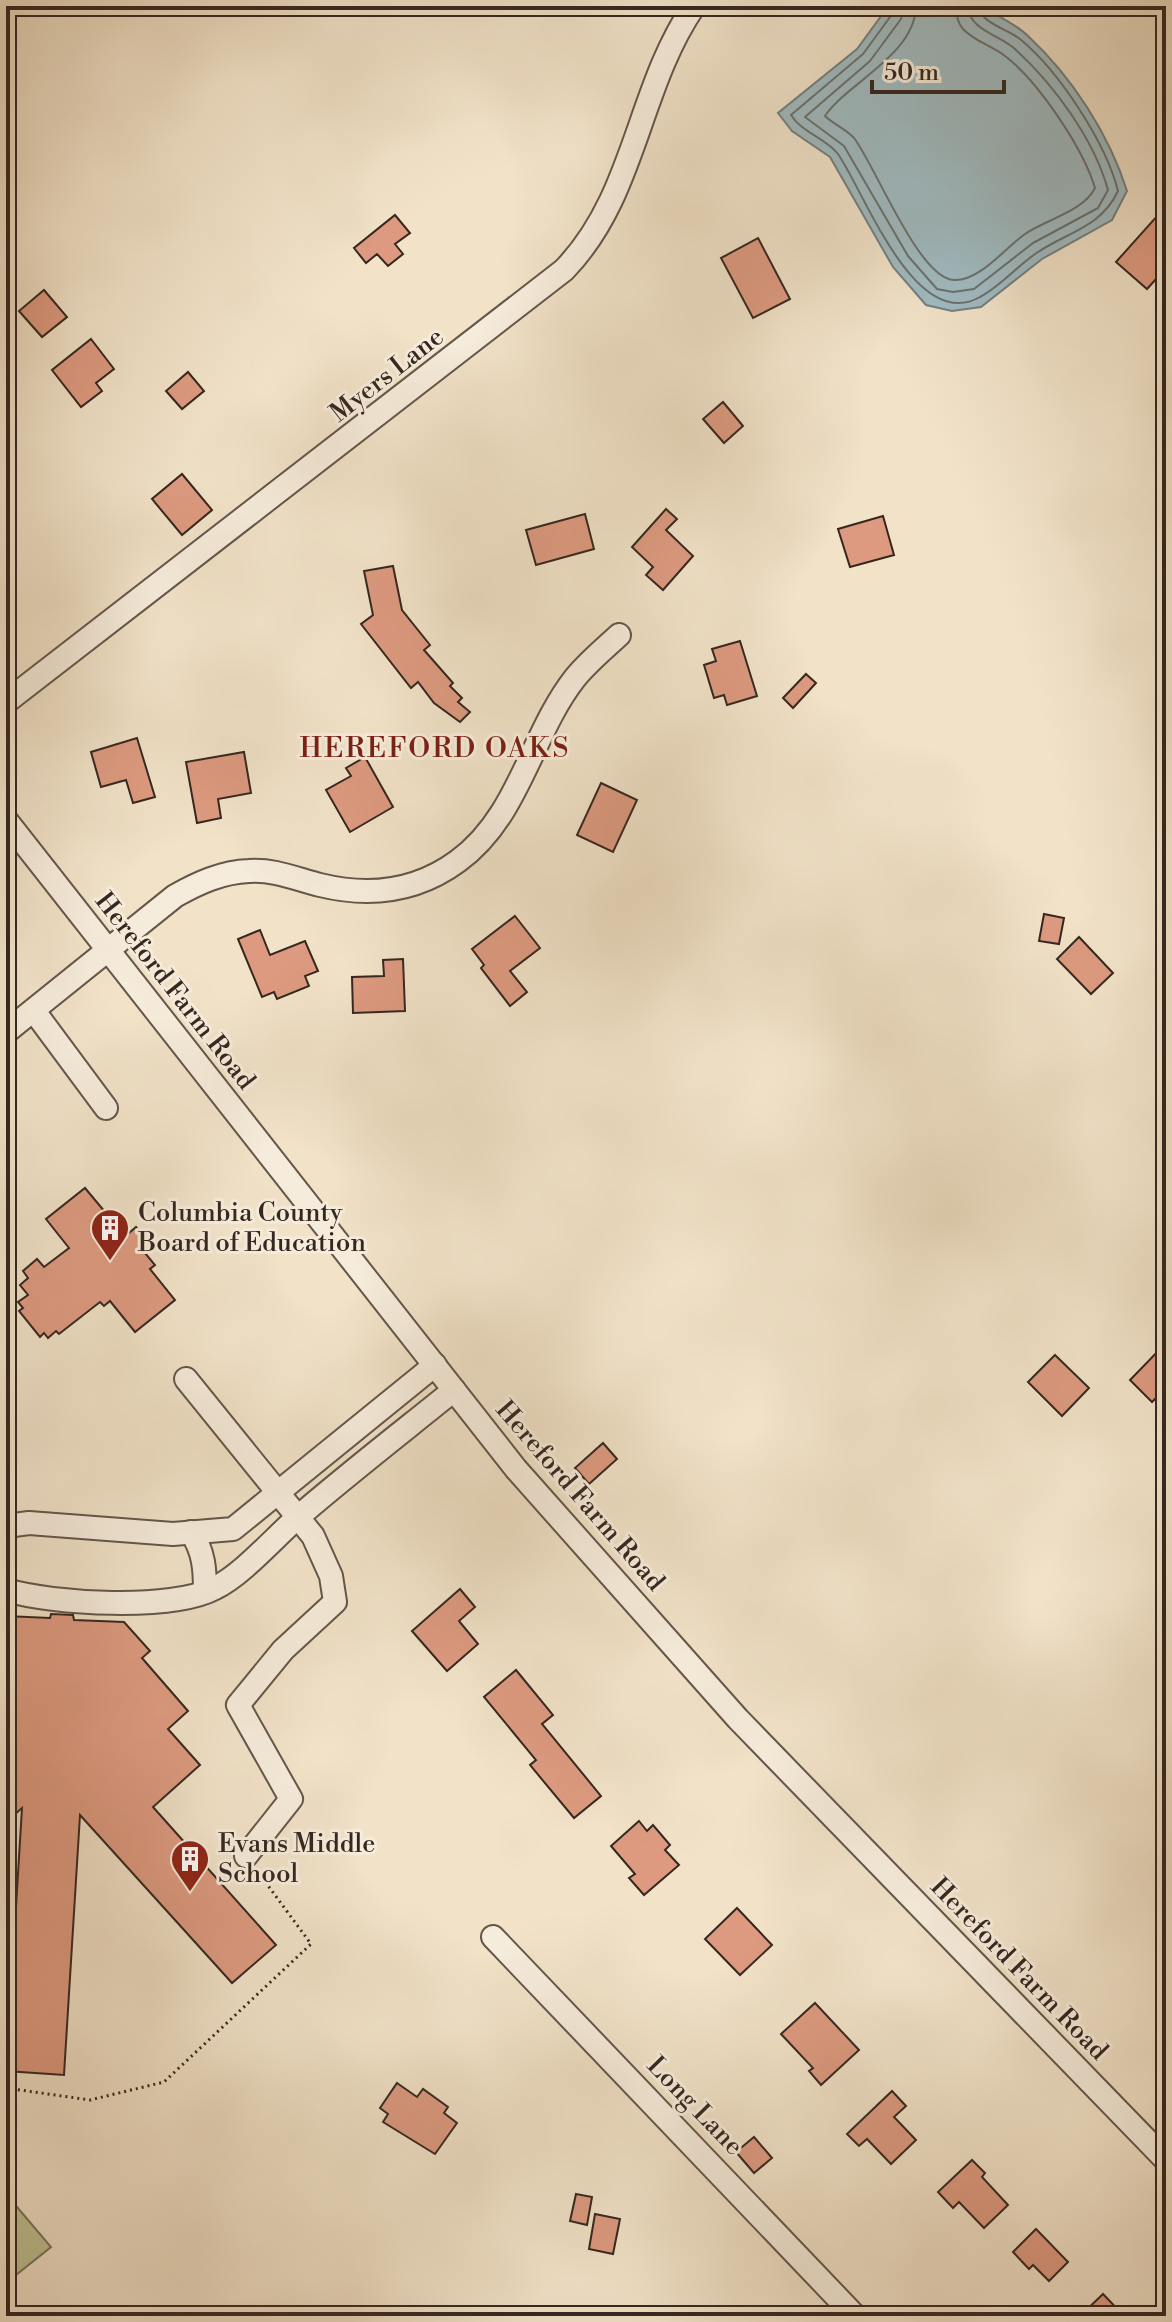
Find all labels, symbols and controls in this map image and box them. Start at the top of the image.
scale bar [872,44,1004,94]
text: 50 m [884,58,939,88]
street label: Myers Lane [324,321,450,429]
district label: HEREFORD OAKS [300,731,570,766]
street label: Hereford Farm Road [88,886,262,1096]
place label: Columbia County Board of Education [137,1197,366,1259]
building icon: Columbia County Board of Education [89,1207,131,1262]
street label: Hereford Farm Road [489,1394,671,1598]
place label: Evans Middle School [218,1828,375,1890]
building icon: Evans Middle School [169,1838,211,1893]
street label: Hereford Farm Road [924,1871,1115,2067]
street label: Long Lane [640,2050,750,2162]

